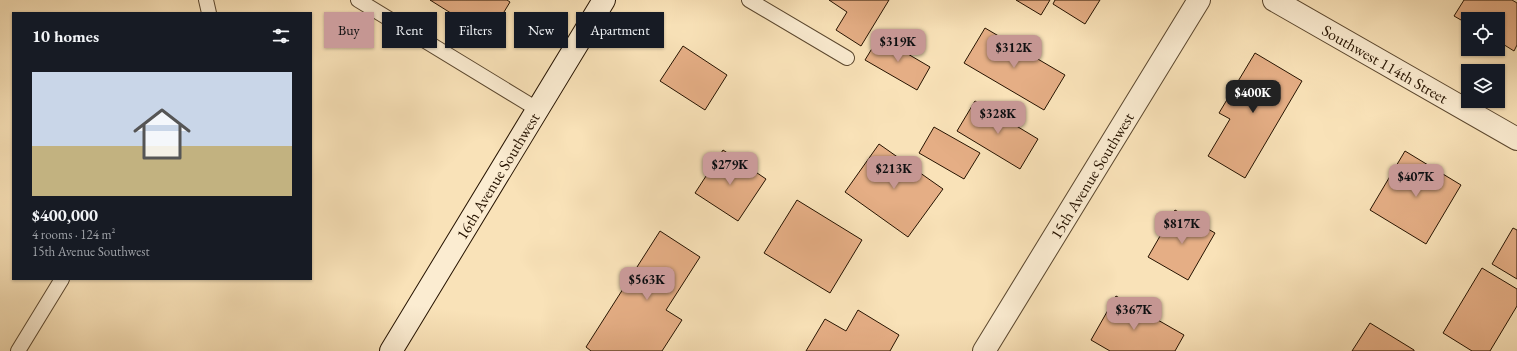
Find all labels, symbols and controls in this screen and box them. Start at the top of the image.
chip: Buy [324,12,374,48]
chip: Rent [382,12,437,48]
chip: Filters [445,12,506,48]
chip: New [514,12,568,48]
chip: Apartment [576,12,664,48]
map controls [1461,12,1505,108]
button: locate [1461,12,1505,56]
street label: Southwest 114th Street [1318,19,1452,108]
text: 10 homes [32,25,99,47]
icon: filters [270,25,292,47]
pin: $319K [870,29,926,63]
text: $319K [880,33,916,50]
pin: $312K [986,35,1042,69]
text: $312K [996,39,1032,56]
button: layers [1461,64,1505,108]
pin: $400K [1225,80,1281,114]
text: $400K [1235,84,1271,101]
icon: home [126,98,198,170]
pin: $328K [970,101,1026,135]
text: $328K [980,105,1016,122]
street label: 16th Avenue Southwest [451,108,544,243]
street label: 15th Avenue Southwest [1045,108,1138,243]
pin: $279K [702,152,758,186]
text: $279K [712,156,748,173]
pin: $213K [866,156,922,190]
text: $213K [876,160,912,177]
pin: $407K [1388,164,1444,198]
text: $407K [1398,168,1434,185]
text: $400,000 [32,204,98,226]
pin: $817K [1154,211,1210,245]
text: $817K [1164,215,1200,232]
text: 4 rooms · 124 m² [32,226,116,243]
text: 15th Avenue Southwest [32,243,149,260]
pin: $563K [619,267,675,301]
text: $563K [629,271,665,288]
pin: $367K [1106,297,1162,331]
text: $367K [1116,301,1152,318]

